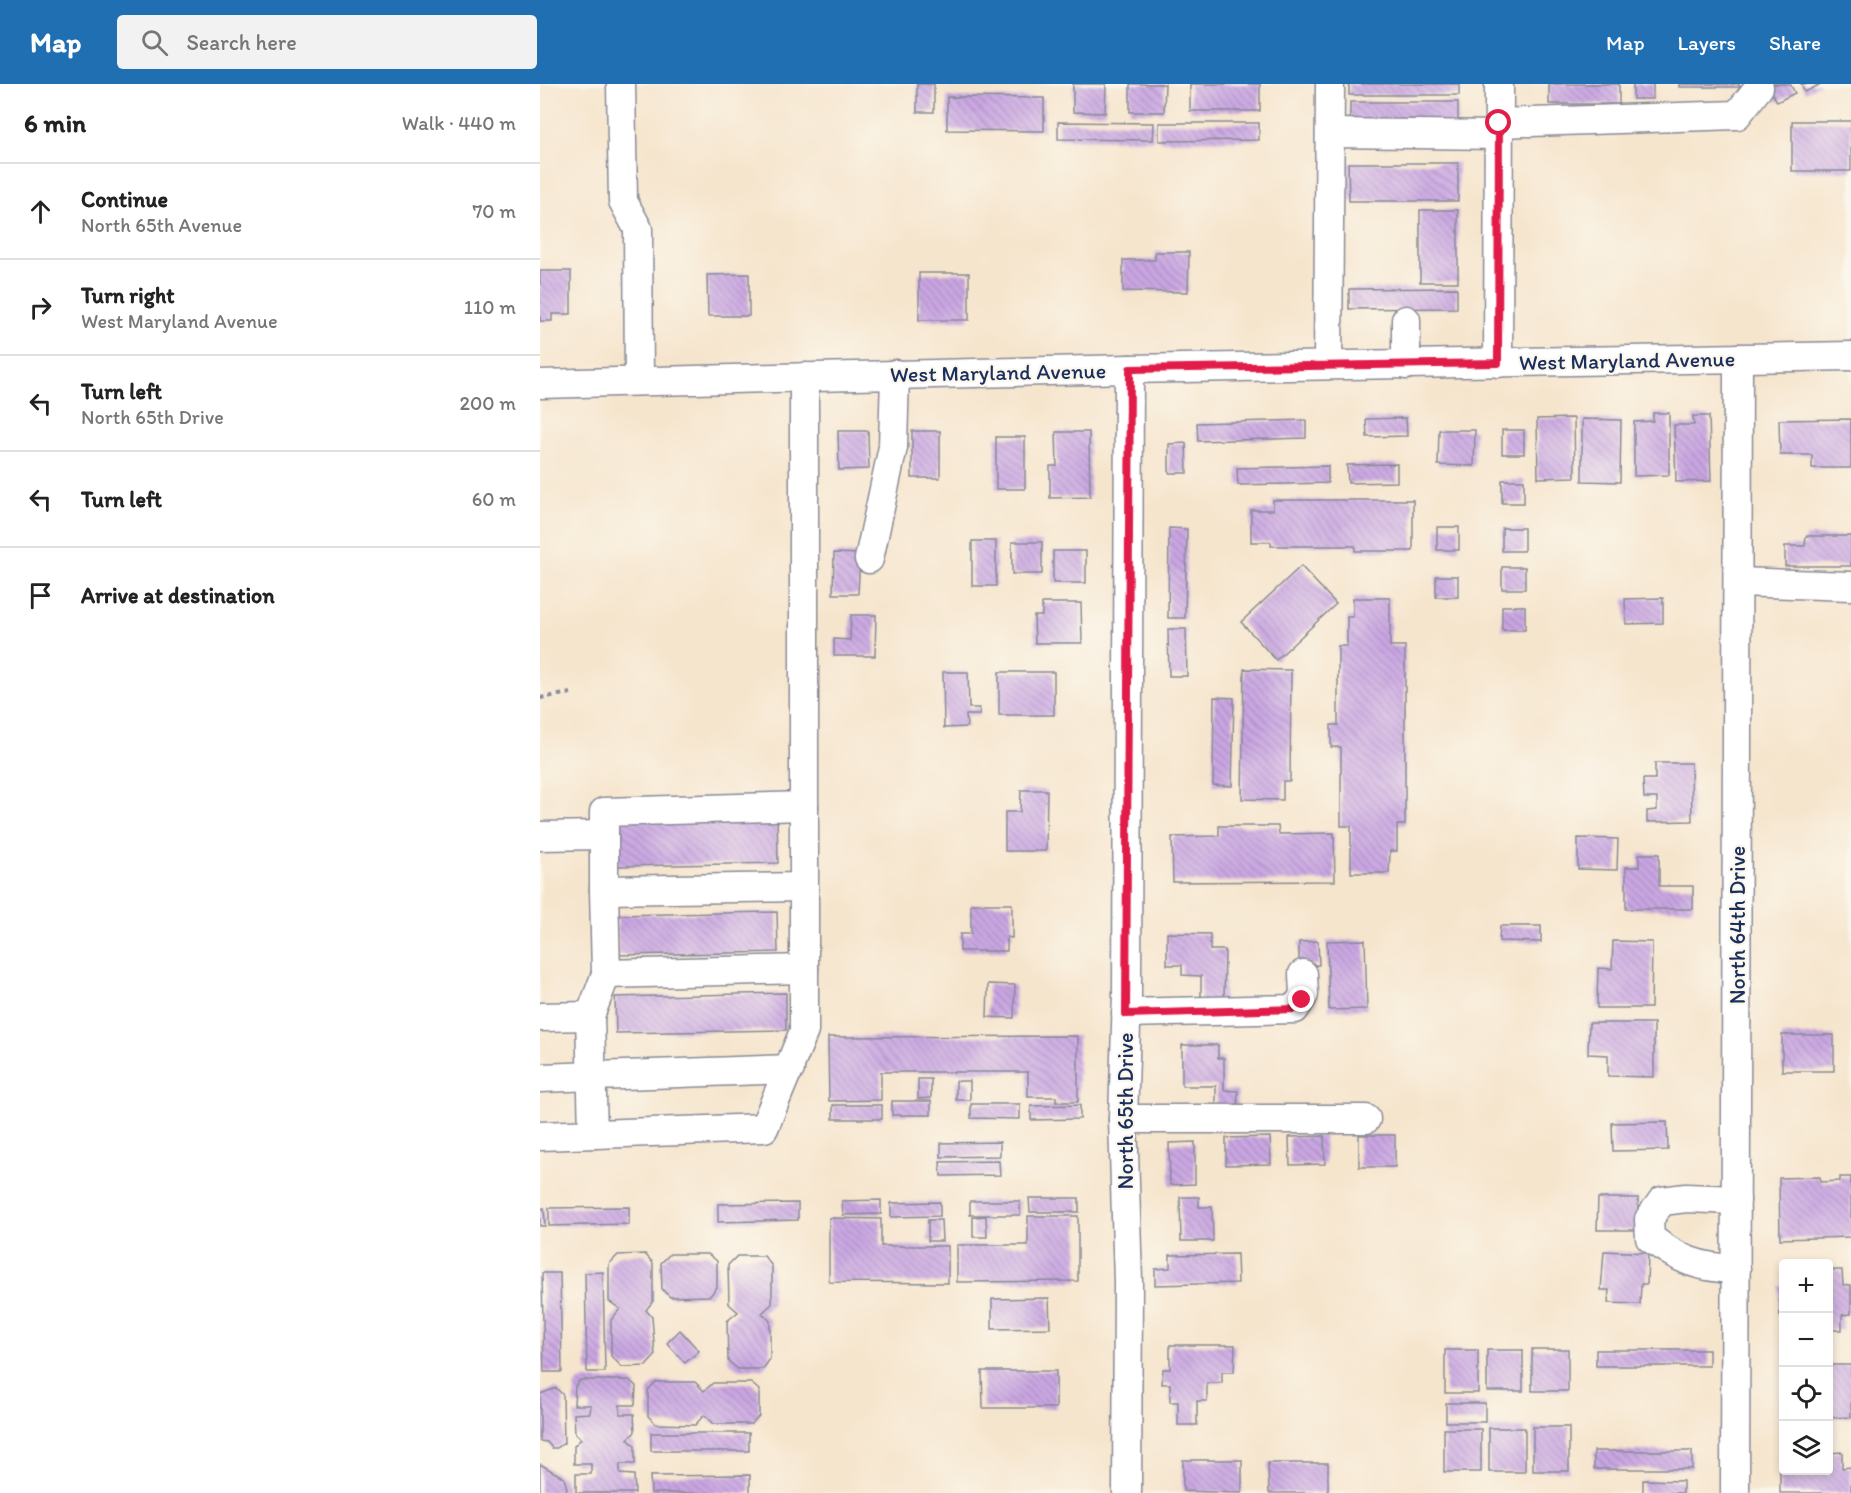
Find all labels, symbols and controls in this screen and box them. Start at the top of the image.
search box [117,15,537,69]
text: Map [30,25,81,59]
icon: search [138,26,171,59]
text: Search here [186,29,297,56]
text: Map [1606,30,1645,55]
text: Layers [1678,30,1736,55]
text: Share [1769,30,1821,55]
text: 6 min [24,107,86,139]
route start [1485,109,1511,135]
text: Walk · 440 m [402,111,516,135]
text: Continue [81,186,168,213]
icon: ahead [24,195,57,228]
text: 70 m [472,199,516,223]
text: North 65th Avenue [81,213,242,237]
text: Turn right [81,282,175,309]
icon: right [24,291,57,324]
text: 110 m [464,295,516,319]
text: West Maryland Avenue [81,309,278,333]
street label: West Maryland Avenue [1519,345,1735,376]
street label: West Maryland Avenue [890,357,1106,388]
text: Turn left [81,378,162,405]
icon: left [24,387,57,420]
text: 200 m [460,391,516,415]
text: North 65th Drive [81,405,224,429]
icon: left [24,483,57,516]
text: Turn left [81,486,162,513]
text: 60 m [472,487,516,511]
icon: arrive [24,579,57,612]
text: Arrive at destination [81,582,275,609]
street label: North 64th Drive [1724,846,1751,1004]
route end [1288,986,1314,1012]
street label: North 65th Drive [1112,1033,1139,1189]
map controls [1779,1259,1833,1475]
button: + [1779,1259,1833,1313]
button: − [1779,1313,1833,1367]
button: locate [1779,1367,1833,1421]
button: layers [1779,1421,1833,1475]

